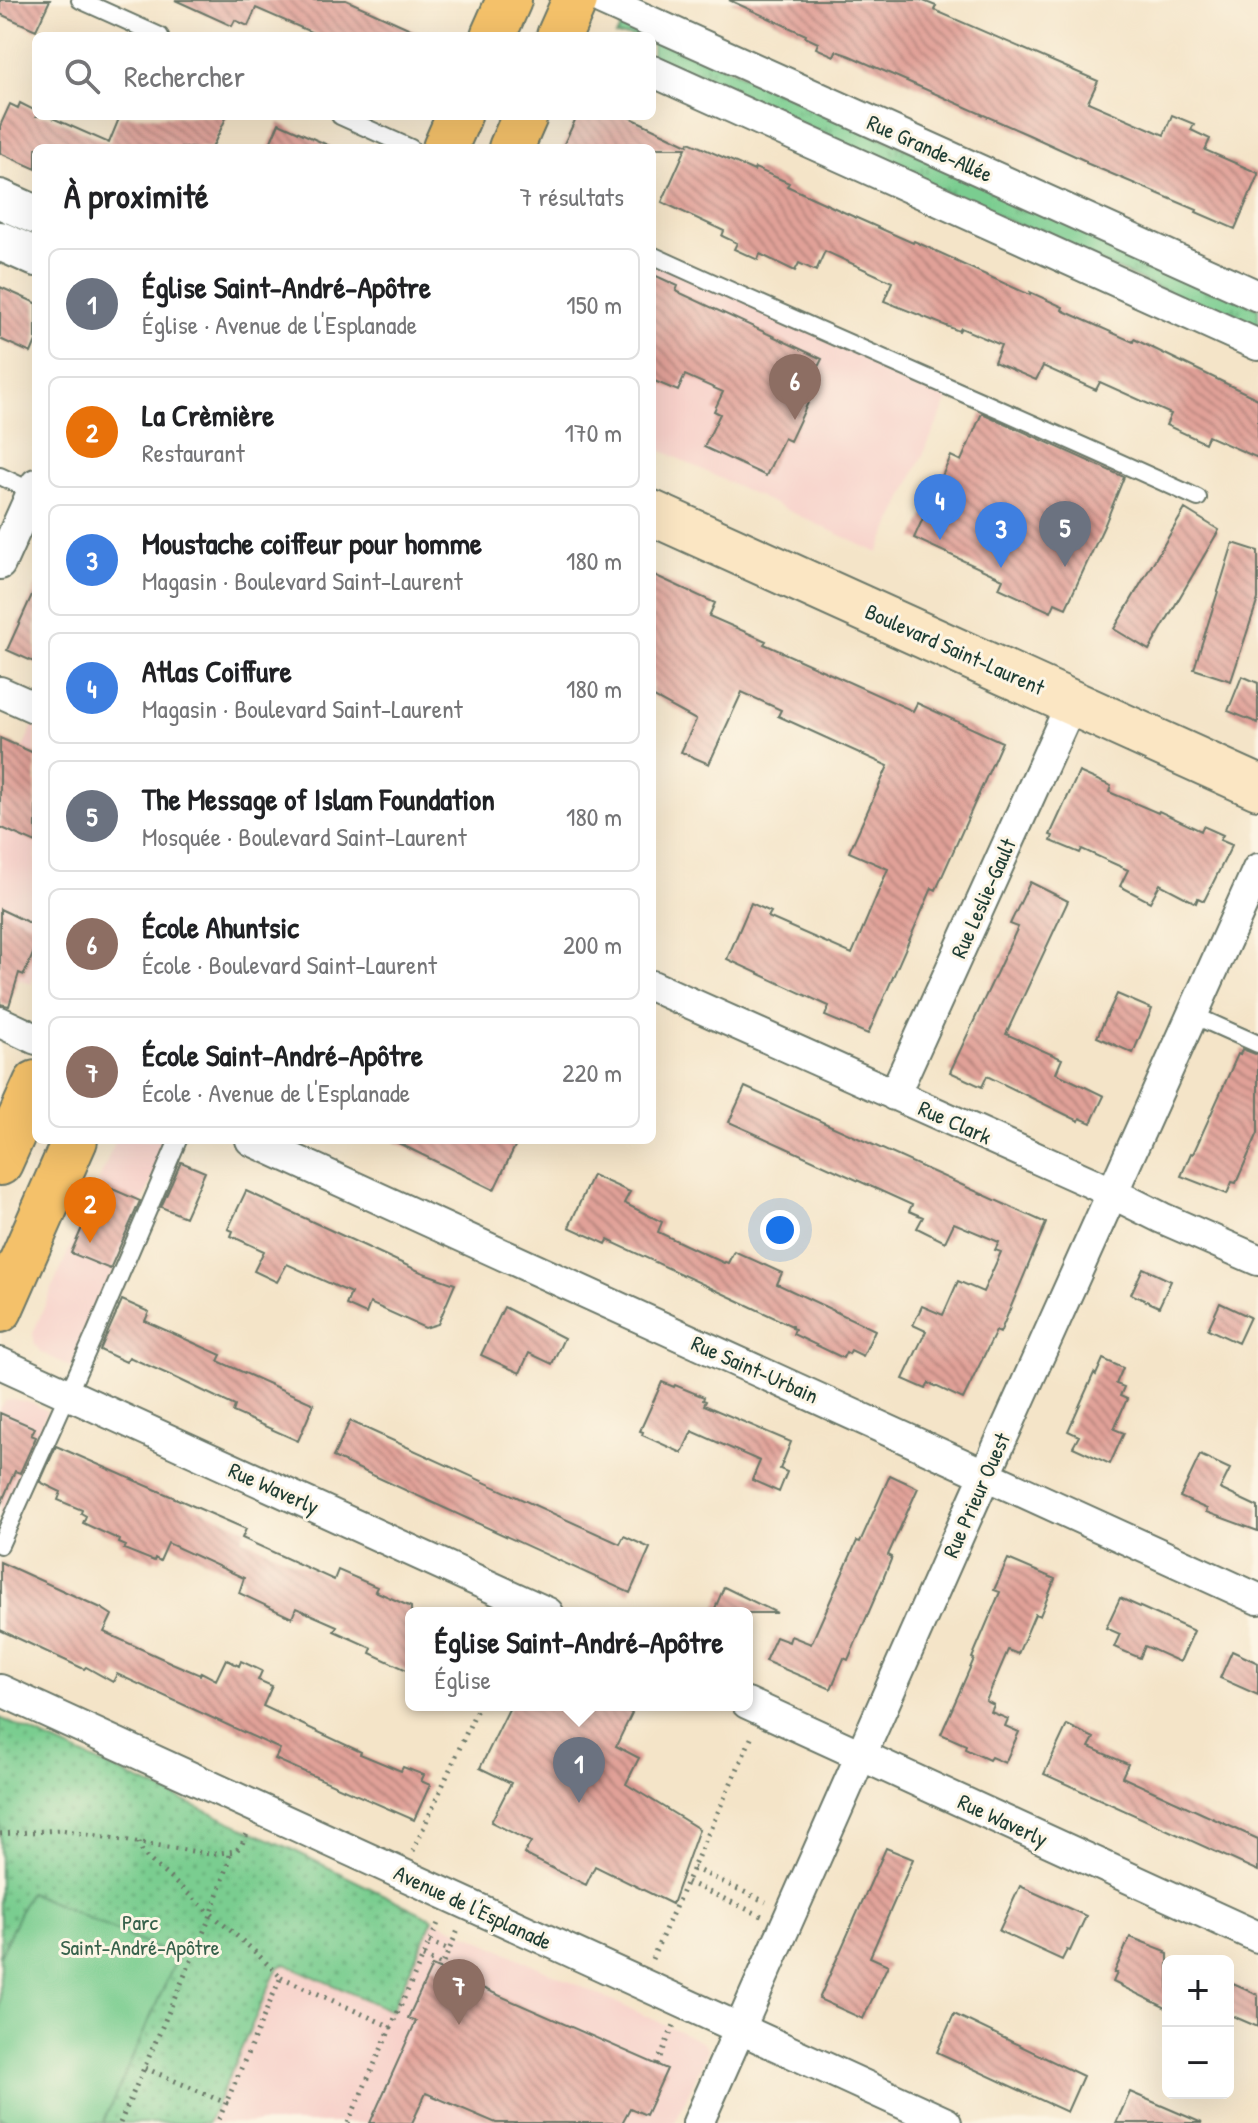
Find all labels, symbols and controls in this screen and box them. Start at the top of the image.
search box [32,32,656,120]
icon: search [60,54,104,98]
text: Rechercher [124,56,245,96]
street label: Rue Grande-Allée [863,107,998,189]
text: À proximité [64,173,209,219]
text: 7 résultats [519,179,624,214]
text: Église Saint-André-Apôtre [142,267,431,307]
text: 1 [87,287,97,322]
text: 150 m [566,287,622,322]
text: Église · Avenue de l'Esplanade [142,307,417,342]
pin: 6 [769,354,821,420]
text: La Crèmière [142,395,274,435]
text: 2 [86,415,98,450]
text: 170 m [564,415,622,450]
text: Restaurant [142,435,245,470]
pin: 4 [914,474,966,540]
pin: 5 [1039,501,1091,567]
pin: 3 [975,502,1027,568]
text: Moustache coiffeur pour homme [142,523,482,563]
text: 3 [86,543,98,578]
text: 180 m [566,543,622,578]
text: Magasin · Boulevard Saint-Laurent [142,563,463,598]
street label: Boulevard Saint-Laurent [861,596,1050,702]
text: Atlas Coiffure [142,651,292,691]
text: 4 [87,671,97,706]
text: 180 m [566,671,622,706]
text: Magasin · Boulevard Saint-Laurent [142,691,463,726]
text: The Message of Islam Foundation [142,779,495,819]
text: 5 [87,799,98,834]
text: 180 m [566,799,622,834]
text: Mosquée · Boulevard Saint-Laurent [142,819,467,854]
street label: Rue Leslie-Gault [943,833,1023,962]
text: École Ahuntsic [142,907,299,947]
text: 6 [87,927,97,962]
text: 200 m [563,927,622,962]
text: École · Boulevard Saint-Laurent [142,947,437,982]
text: École Saint-André-Apôtre [142,1035,423,1075]
text: 7 [86,1055,98,1090]
text: 220 m [562,1055,622,1090]
text: École · Avenue de l'Esplanade [142,1075,410,1110]
street label: Rue Clark [914,1093,996,1151]
pin: 2 [64,1177,116,1243]
your location [760,1210,800,1250]
street label: Rue Saint-Urbain [687,1328,823,1410]
street label: Rue Prieur Ouest [935,1428,1017,1562]
street label: Rue Waverly [224,1455,324,1521]
popup [405,1607,753,1711]
text: Église Saint-André-Apôtre [435,1622,723,1662]
text: Église [435,1662,491,1697]
pin: 1 [553,1737,605,1803]
street label: Rue Waverly [953,1786,1053,1854]
street label: Avenue de l'Esplanade [389,1857,557,1957]
park label: Parc Saint-André-Apôtre [60,1907,220,1962]
map controls [1162,1955,1234,2099]
button: + [1162,1955,1234,2027]
pin: 7 [433,1959,485,2025]
button: − [1162,2027,1234,2099]

